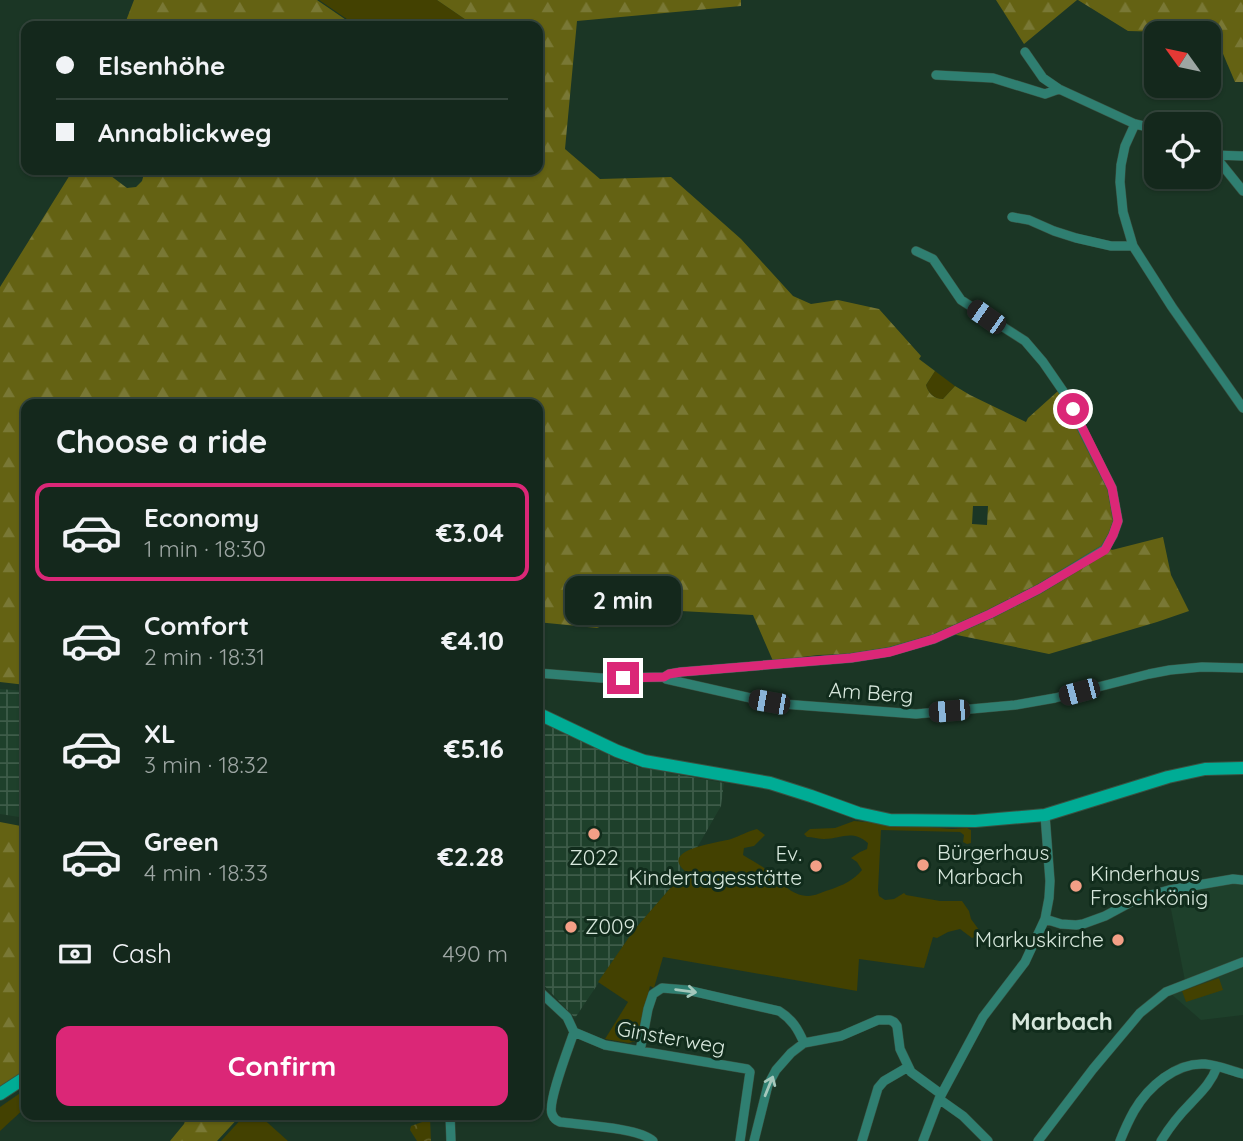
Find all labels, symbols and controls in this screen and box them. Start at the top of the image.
north arrow [1144,21,1222,98]
map controls [1144,21,1221,189]
text: Elsenhöhe [98,49,225,82]
button: locate [1144,112,1221,189]
text: Annablickweg [98,116,272,149]
car [963,296,1010,338]
route start [1057,393,1089,425]
text: Choose a ride [56,421,268,461]
icon: car [60,501,123,564]
text: Economy [144,501,259,534]
text: €3.04 [436,516,504,549]
text: 1 min · 18:30 [144,534,266,563]
callout: 2 min [565,576,681,626]
text: 2 min [593,586,653,615]
icon: car [60,609,123,672]
text: Comfort [144,609,249,642]
text: €4.10 [441,624,504,657]
text: 2 min · 18:31 [144,642,265,671]
route end [607,662,639,694]
street label: Am Berg [828,676,914,708]
car [1056,676,1103,708]
car [747,688,792,716]
car [928,699,971,723]
icon: car [60,717,123,780]
text: XL [144,717,176,750]
text: €5.16 [444,732,504,765]
text: 3 min · 18:32 [144,750,269,779]
icon: car [60,825,123,888]
text: Green [144,825,219,858]
marker: Z022 [586,826,602,842]
place label: Bürgerhaus Marbach [937,839,1049,889]
text: €2.28 [437,840,504,873]
place label: Ev. Kindertagesstätte [629,840,802,890]
place label: Z022 [569,844,619,870]
marker: Bürgerhaus Marbach [915,857,931,873]
text: 4 min · 18:33 [144,858,268,887]
marker: Ev. Kindertagesstätte [808,858,824,874]
place label: Kinderhaus Froschkönig [1090,860,1208,910]
marker: Kinderhaus Froschkönig [1068,878,1084,894]
place label: Z009 [585,913,635,939]
marker: Z009 [563,919,579,935]
place label: Markuskirche [975,926,1104,952]
marker: Markuskirche [1110,932,1126,948]
icon: cash [56,935,94,973]
text: Cash [112,937,172,970]
text: 490 m [443,939,508,968]
one-way arrow [674,984,696,997]
district label: Marbach [1011,1006,1113,1036]
street label: Ginsterweg [615,1015,727,1059]
button: Confirm [56,1026,508,1106]
one-way arrow [763,1076,776,1097]

